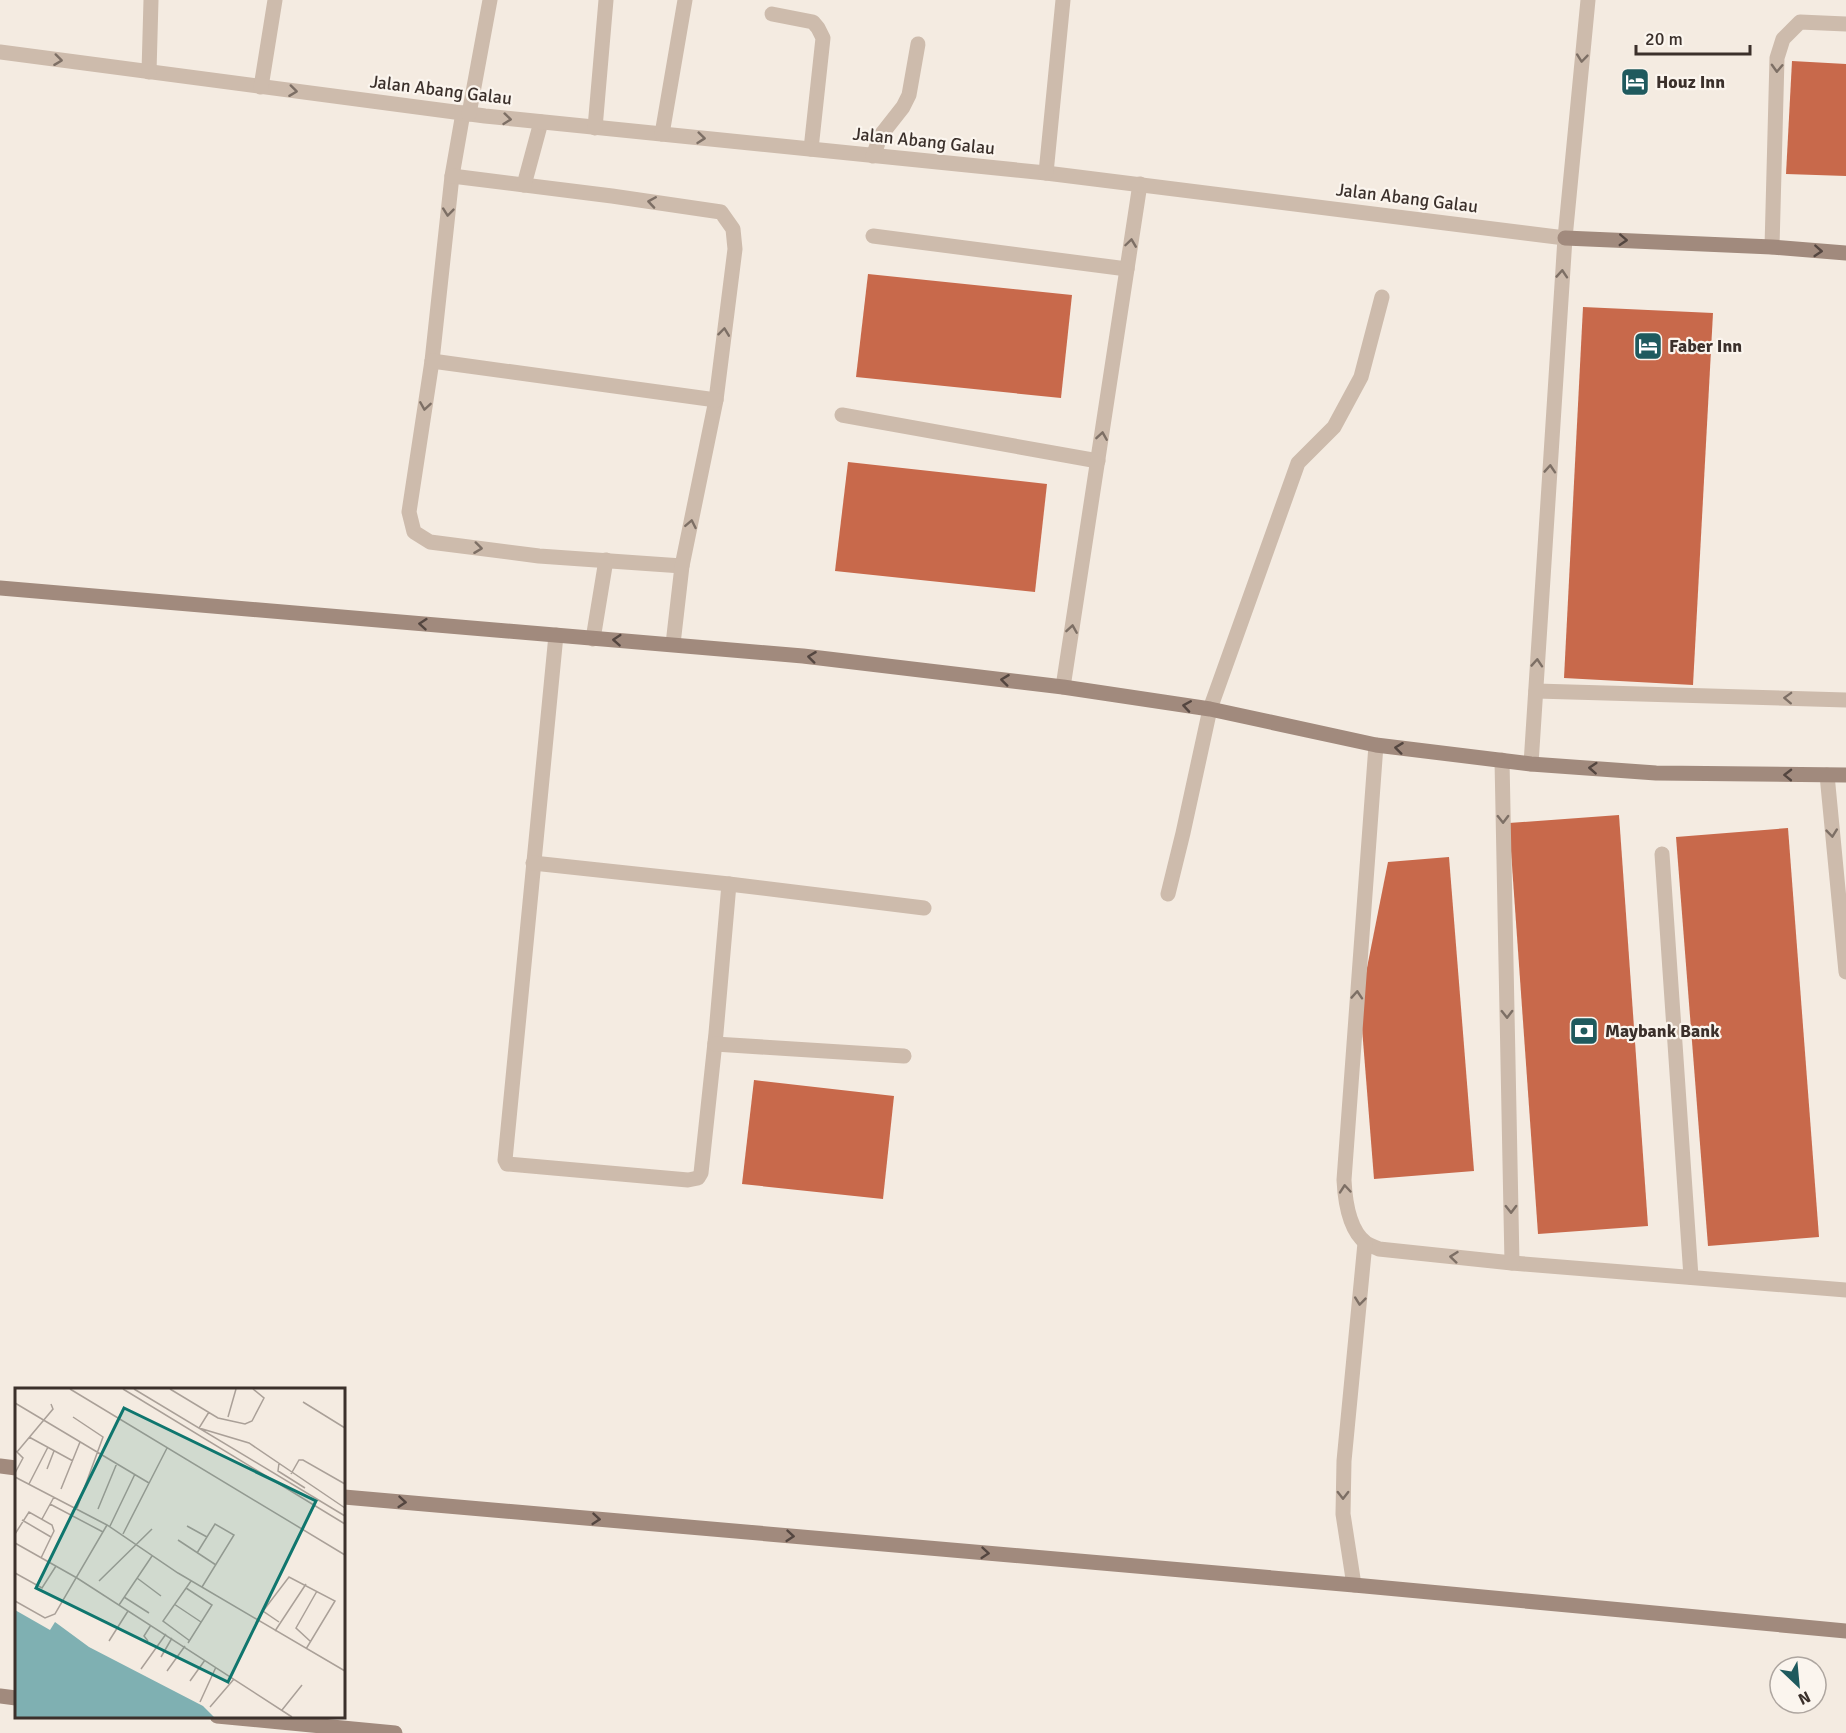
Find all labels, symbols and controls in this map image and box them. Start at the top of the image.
scale bar [1636,18,1750,56]
text: 20 m [1645,28,1683,50]
one-way arrow [53,53,63,66]
one-way arrow [1576,54,1589,63]
one-way arrow [1770,63,1783,72]
hotel icon: Houz Inn [1619,66,1651,98]
street label: Jalan Abang Galau [369,70,513,110]
place label: Houz Inn [1656,71,1725,93]
one-way arrow [288,84,298,97]
one-way arrow [503,112,512,124]
street label: Jalan Abang Galau [852,123,996,159]
one-way arrow [697,131,706,144]
street label: Jalan Abang Galau [1335,178,1479,218]
one-way arrow [647,196,656,208]
one-way arrow [442,208,455,217]
one-way arrow [1618,234,1627,247]
one-way arrow [1125,239,1137,248]
one-way arrow [1813,244,1822,257]
one-way arrow [1556,270,1569,279]
one-way arrow [718,328,730,337]
hotel icon: Faber Inn [1632,330,1664,362]
place label: Faber Inn [1669,335,1742,357]
one-way arrow [420,401,432,411]
one-way arrow [1095,432,1108,442]
one-way arrow [1543,464,1556,473]
one-way arrow [683,519,696,529]
one-way arrow [473,541,482,554]
one-way arrow [418,618,428,631]
one-way arrow [1066,624,1078,634]
one-way arrow [613,634,622,647]
one-way arrow [807,651,816,664]
one-way arrow [1531,659,1544,668]
one-way arrow [1001,674,1010,687]
one-way arrow [1783,692,1792,704]
one-way arrow [1182,700,1192,712]
one-way arrow [1394,742,1403,755]
one-way arrow [1588,762,1597,775]
one-way arrow [1783,768,1792,781]
one-way arrow [1497,814,1510,823]
one-way arrow [1825,829,1838,838]
one-way arrow [1351,990,1364,999]
one-way arrow [1501,1009,1513,1018]
bank icon: Maybank Bank [1568,1015,1600,1047]
place label: Maybank Bank [1605,1020,1720,1042]
one-way arrow [1339,1185,1352,1194]
one-way arrow [1505,1204,1517,1213]
one-way arrow [1449,1251,1458,1264]
one-way arrow [1354,1296,1367,1305]
inset map [15,1388,345,1718]
one-way arrow [1337,1491,1349,1500]
one-way arrow [397,1495,406,1508]
one-way arrow [591,1512,601,1525]
one-way arrow [786,1529,795,1542]
one-way arrow [980,1546,989,1559]
north arrow [1768,1655,1828,1715]
text: N [1795,1686,1814,1709]

